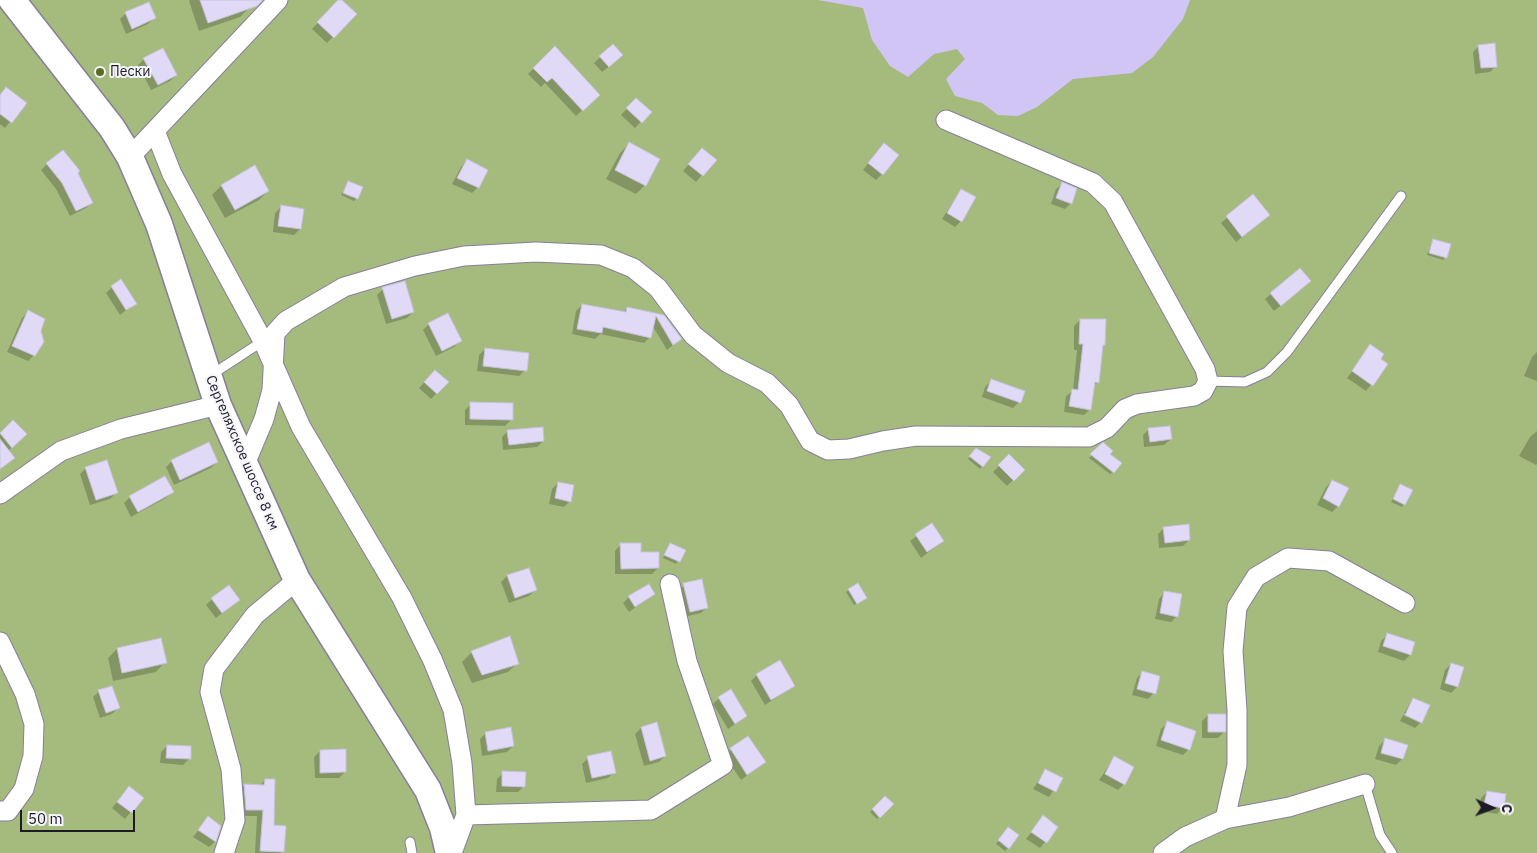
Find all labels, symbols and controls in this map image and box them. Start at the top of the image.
place label: Пески [110,64,150,80]
marker: Пески [94,66,106,78]
street label: Сергеляхское шоссе 8 км [202,373,282,533]
north arrow [1467,783,1517,833]
scale bar [22,800,138,832]
text: С [1498,804,1516,813]
text: 50 m [28,809,63,828]

